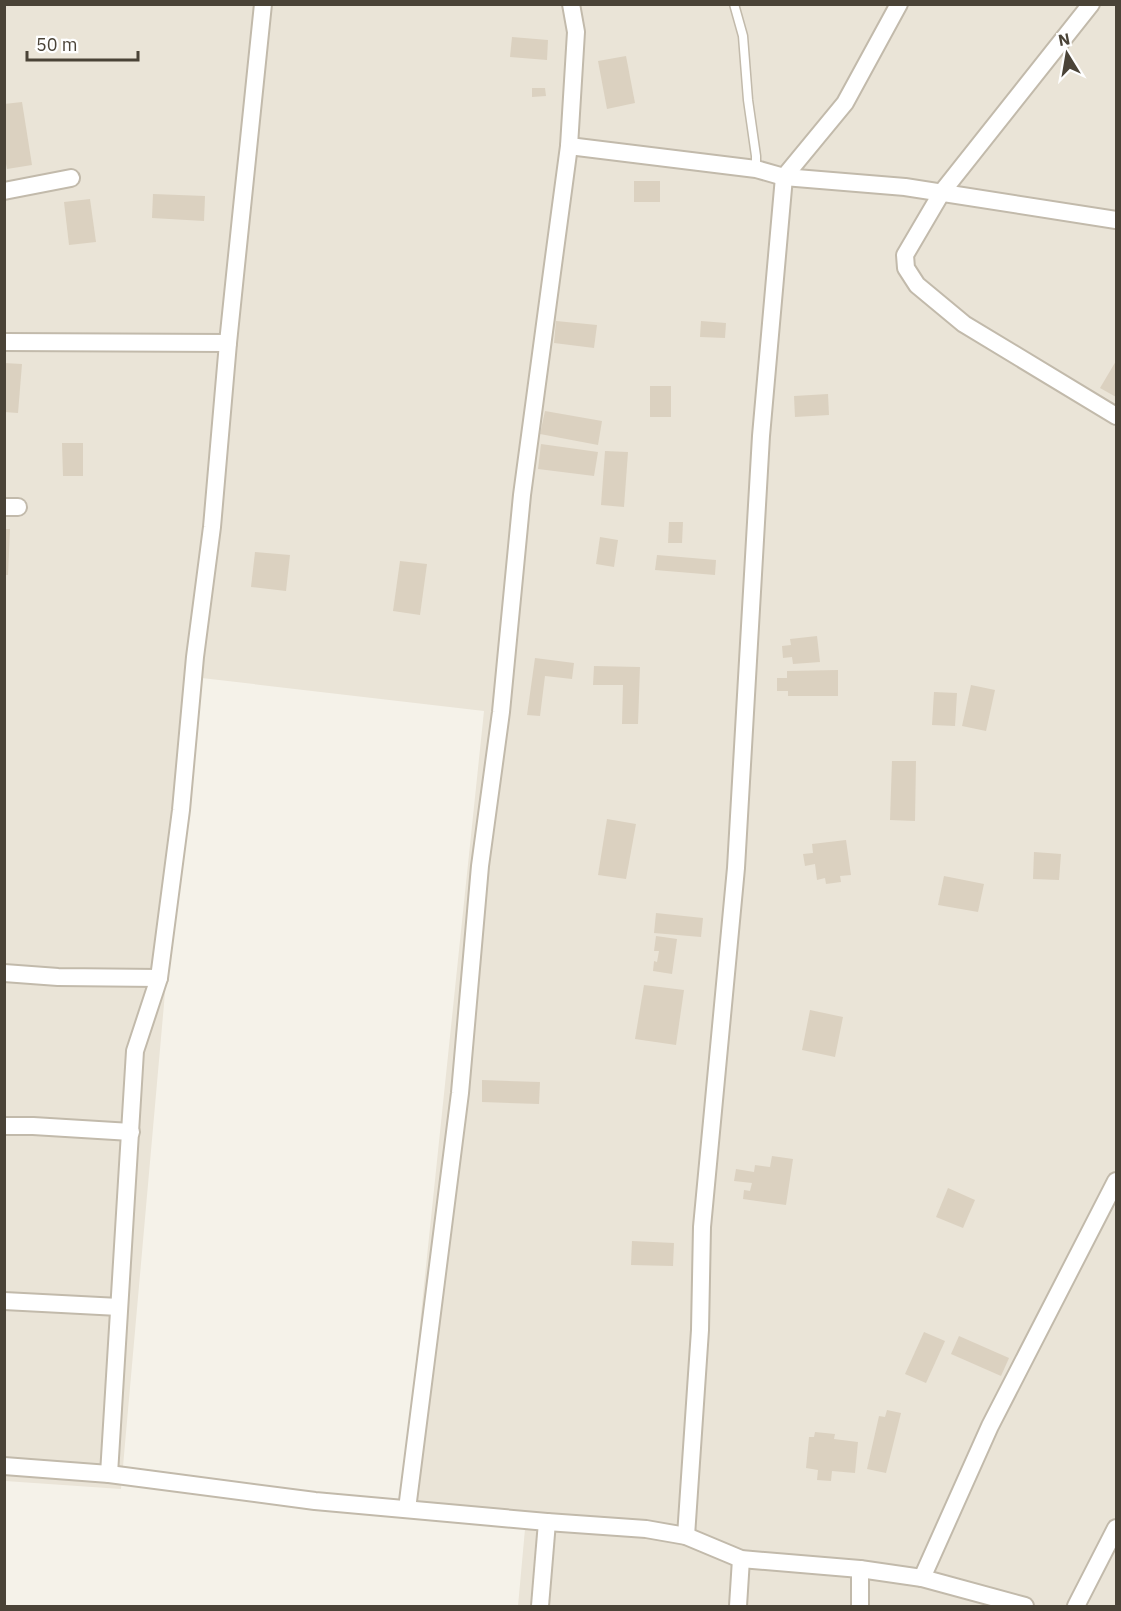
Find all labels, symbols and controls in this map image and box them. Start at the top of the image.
scale bar [27,24,138,62]
north arrow [1037,24,1097,84]
text: N [1057,28,1072,50]
text: 50 m [36,33,78,56]

